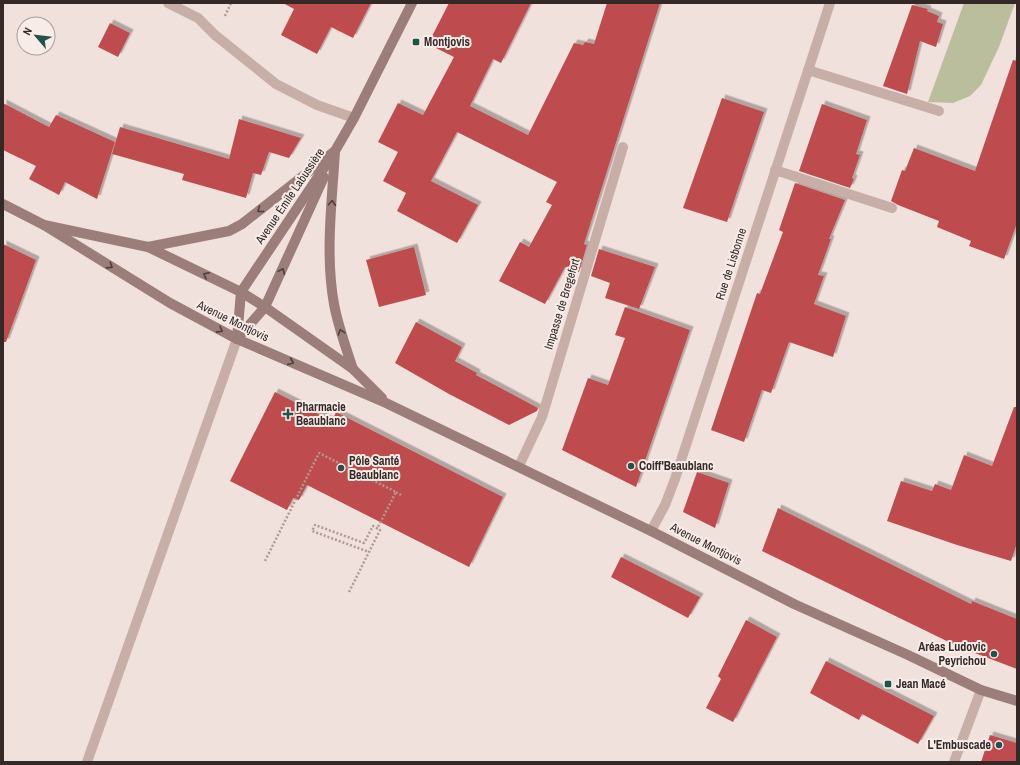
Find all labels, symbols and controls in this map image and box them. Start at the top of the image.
north arrow [16,16,56,56]
text: N [19,25,35,37]
place label: Montjovis [424,34,470,50]
marker: Montjovis [411,37,421,47]
street label: Avenue Émile Labussière [251,145,328,248]
one-way arrow [327,200,336,206]
one-way arrow [258,205,265,212]
street label: Rue de Lisbonne [712,226,750,302]
street label: Impasse de Bregefort [541,256,583,351]
one-way arrow [106,261,113,269]
one-way arrow [277,268,285,276]
one-way arrow [203,272,211,280]
street label: Avenue Montjovis [194,296,272,345]
one-way arrow [216,326,223,333]
one-way arrow [337,329,346,336]
one-way arrow [288,358,295,366]
place label: Pharmacie Beaublanc [296,399,346,429]
marker: Pharmacie Beaublanc [283,409,293,419]
place label: Pôle Santé Beaublanc [349,453,400,483]
place label: Coiff'Beaublanc [639,458,714,474]
marker: Coiff'Beaublanc [626,461,636,471]
marker: Pôle Santé Beaublanc [336,463,346,473]
street label: Avenue Montjovis [667,519,744,569]
place label: Aréas Ludovic Peyrichou [918,639,987,669]
marker: Aréas Ludovic Peyrichou [989,649,999,659]
place label: Jean Macé [896,676,946,692]
marker: Jean Macé [883,679,893,689]
place label: L'Embuscade [927,737,992,753]
marker: L'Embuscade [994,740,1004,750]

